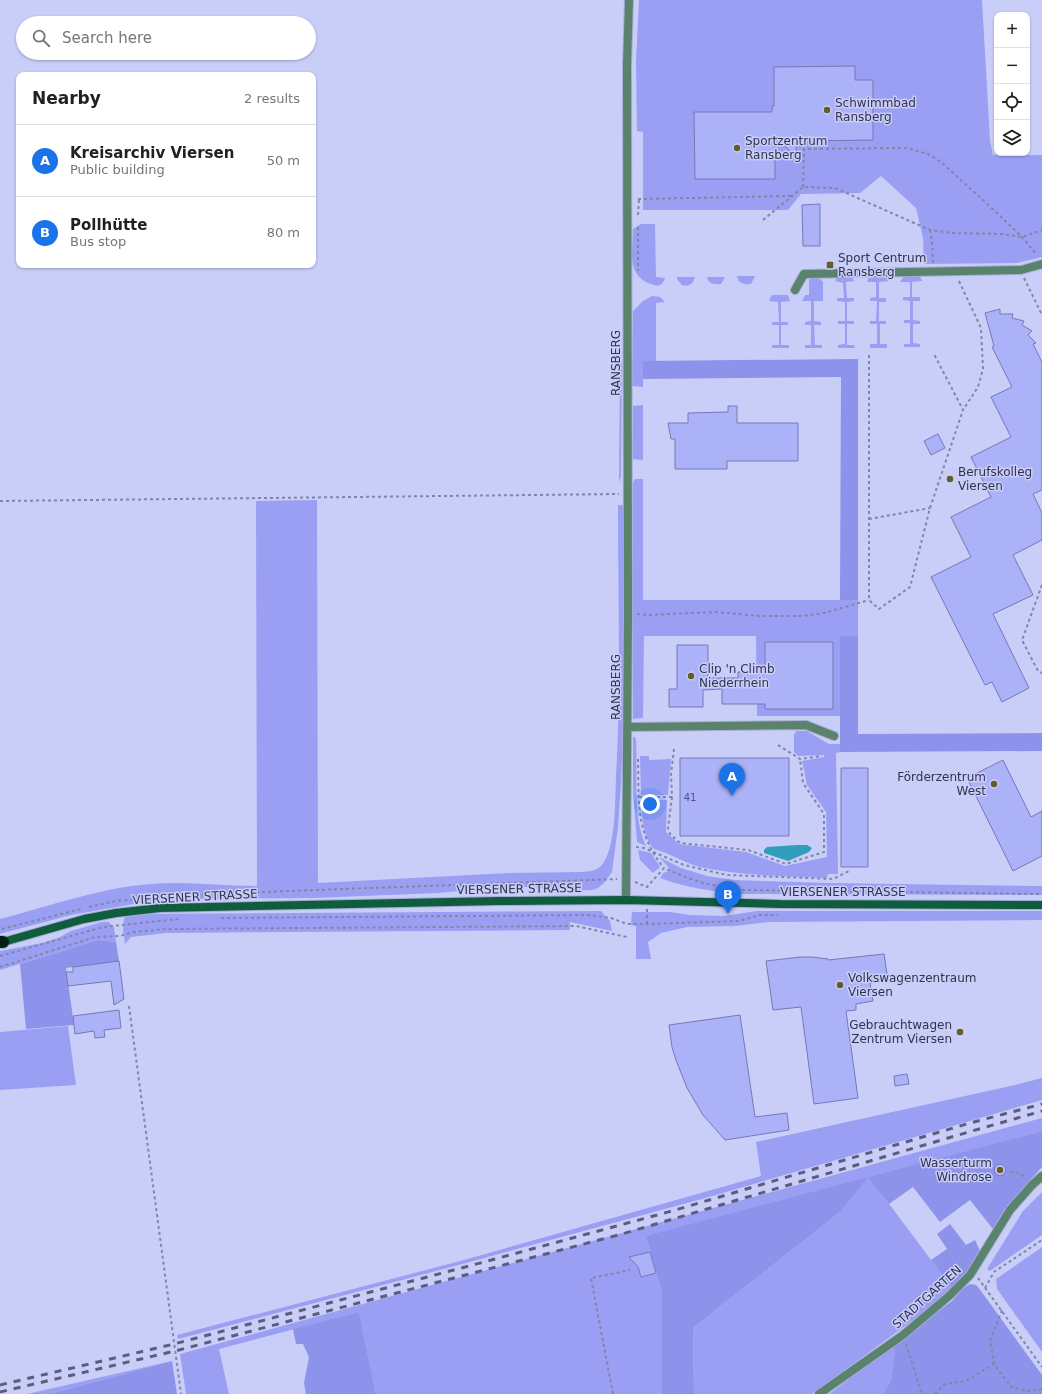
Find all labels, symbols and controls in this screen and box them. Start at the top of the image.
map controls [994,12,1030,156]
button: + [994,12,1030,48]
search box [16,16,316,60]
icon: search [30,27,52,49]
text: Search here [62,29,152,47]
button: − [994,48,1030,84]
button: locate [994,84,1030,120]
text: Nearby [32,88,101,108]
text: 2 results [244,91,300,106]
place label: Schwimmbad Ransberg [835,96,916,124]
marker: Schwimmbad Ransberg [822,105,832,115]
button: layers [994,120,1030,156]
place label: Sportzentrum Ransberg [745,134,827,162]
marker: Sportzentrum Ransberg [732,143,742,153]
text: Kreisarchiv Viersen [70,144,234,162]
text: A [40,153,50,168]
text: 50 m [267,153,300,168]
text: Public building [70,162,165,177]
text: Pollhütte [70,216,147,234]
text: B [40,225,50,240]
text: 80 m [267,225,300,240]
text: Bus stop [70,234,126,249]
place label: Sport Centrum Ransberg [838,251,926,279]
marker: Sport Centrum Ransberg [825,260,835,270]
street label: RANSBERG [609,330,623,396]
place label: Berufskolleg Viersen [958,465,1032,493]
marker: Berufskolleg Viersen [945,474,955,484]
street label: RANSBERG [609,654,623,720]
place label: Clip 'n Climb Niederrhein [699,662,775,690]
marker: Clip 'n Climb Niederrhein [686,671,696,681]
pin: A [719,763,745,796]
place label: Förderzentrum West [897,770,986,798]
marker: Förderzentrum West [989,779,999,789]
house number: 41 [684,792,696,803]
your location [640,794,660,814]
street label: VIERSENER STRASSE [456,881,582,897]
pin: B [715,881,741,914]
street label: VIERSENER STRASSE [780,885,906,899]
street label: VIERSENER STRASSE [132,887,258,907]
place label: Volkswagenzentraum Viersen [848,971,977,999]
marker: Volkswagenzentraum Viersen [835,980,845,990]
place label: Gebrauchtwagen Zentrum Viersen [849,1018,952,1046]
marker: Gebrauchtwagen Zentrum Viersen [955,1027,965,1037]
place label: Wasserturm Windrose [920,1156,992,1184]
marker: Wasserturm Windrose [995,1165,1005,1175]
street label: STADTGARTEN [890,1262,964,1332]

